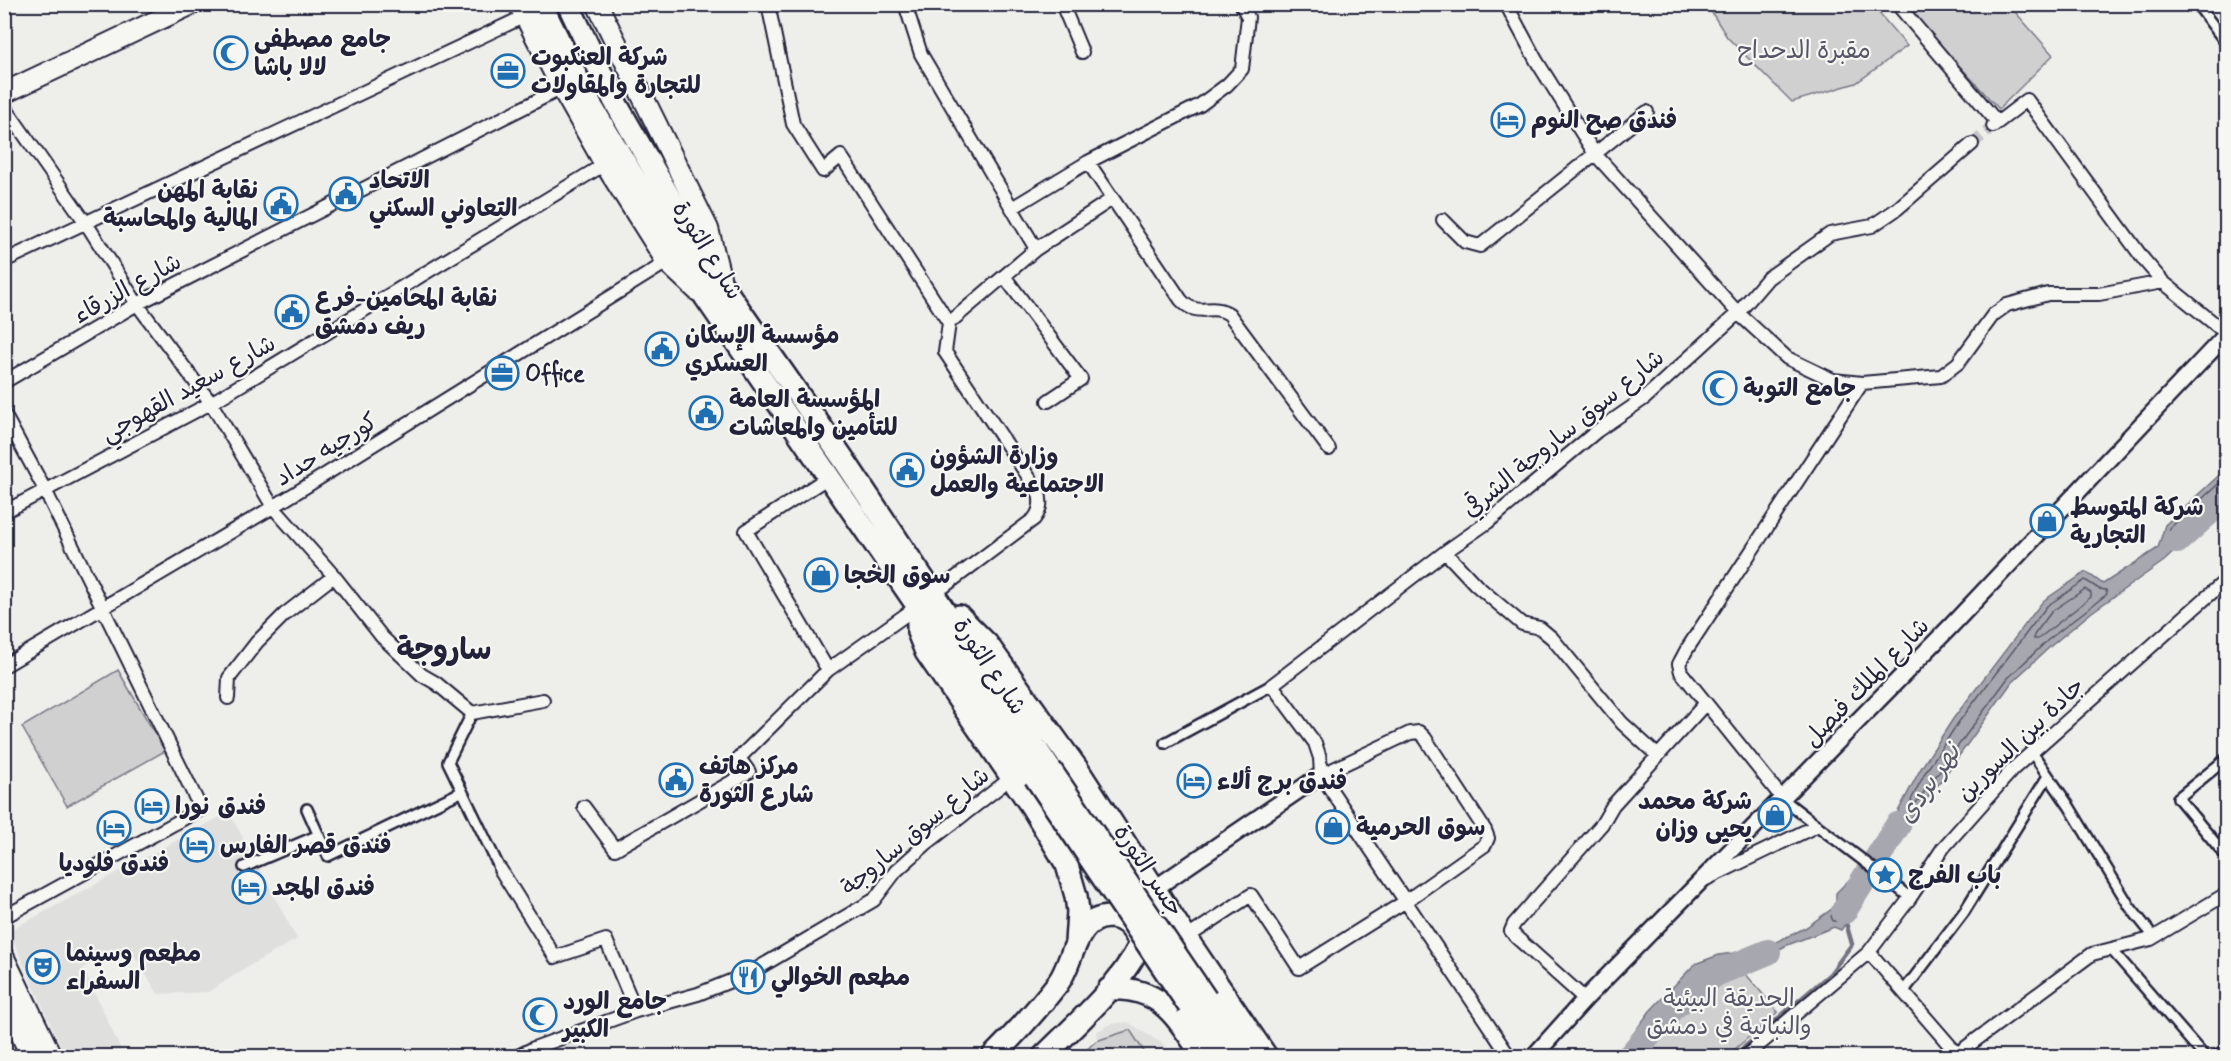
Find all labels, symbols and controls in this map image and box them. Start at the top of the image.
place label: جامع مصطفى لالا باشا [254,25,391,84]
mosque icon: جامع مصطفى لالا باشا [213,35,249,71]
park label: مقبرة الدحداح [1737,36,1871,67]
place label: شركة العنكبوت للتجارة والمقاولات [531,43,701,102]
office icon: شركة العنكبوت للتجارة والمقاولات [490,53,526,89]
hotel icon: فندق صح النوم [1490,102,1526,138]
place label: فندق صح النوم [1531,106,1677,138]
place label: الاتحاد التعاوني السكني [369,166,518,229]
place label: نقابة المهن المالية والمحاسبة [103,176,258,235]
public building icon: الاتحاد التعاوني السكني [328,176,364,212]
public building icon: نقابة المهن المالية والمحاسبة [263,186,299,222]
street label: شارع الثورة [664,196,749,306]
street label: شارع الزرقاء [68,247,187,332]
place label: نقابة المحامين-فرع ريف دمشق [315,284,497,343]
public building icon: نقابة المحامين-فرع ريف دمشق [274,294,310,330]
place label: مؤسسة الإسكان العسكري [685,321,839,381]
street label: شارع سعيد القهوجي [96,328,284,454]
public building icon: مؤسسة الإسكان العسكري [644,331,680,367]
street label: شارع سوق ساروجة الشرقي [1455,341,1671,525]
office icon: Office [484,355,520,391]
place label: Office [525,359,585,390]
mosque icon: جامع التوبة [1702,370,1738,406]
place label: جامع التوبة [1743,374,1856,405]
place label: المؤسسة العامة للتأمين والمعاشات [729,385,898,444]
public building icon: المؤسسة العامة للتأمين والمعاشات [688,395,724,431]
street label: كورجيه حداد [270,407,384,494]
place label: وزارة الشؤون الاجتماعية والعمل [930,442,1104,501]
public building icon: وزارة الشؤون الاجتماعية والعمل [889,452,925,488]
place label: شركة المتوسط التجارية [2070,493,2204,552]
shop icon: شركة المتوسط التجارية [2029,503,2065,539]
shop icon: سوق الخجا [803,557,839,593]
place label: سوق الخجا [844,561,950,592]
street label: شارع الثورة [945,612,1033,721]
street label: شارع الملك فيصل [1797,612,1937,755]
district label: ساروجة [397,631,491,670]
street label: جادة بين السورين [1950,671,2092,809]
water label: نهر بردى [1890,735,1971,831]
place label: مركز هاتف شارع الثورة [699,752,814,811]
street label: شارع سوق ساروجة [835,761,997,903]
public building icon: مركز هاتف شارع الثورة [658,762,694,798]
hotel icon: فندق برج ألاء [1176,763,1212,799]
place label: فندق برج ألاء [1217,766,1347,798]
place label: شركة محمد يحيى وزان [1638,787,1752,846]
hotel icon: فندق نورا [134,788,170,824]
place label: فندق نورا [175,792,266,823]
shop icon: شركة محمد يحيى وزان [1757,797,1793,833]
shop icon: سوق الحرمية [1315,809,1351,845]
hotel icon: فندق فلوديا [96,810,132,846]
place label: سوق الحرمية [1356,813,1485,844]
street label: جسر الثورة [1106,819,1190,923]
hotel icon: فندق قصر الفارس [179,827,215,863]
place label: فندق قصر الفارس [220,831,391,862]
place label: فندق فلوديا [59,849,169,880]
place icon: باب الفرج [1867,857,1903,893]
place label: باب الفرج [1908,861,2001,892]
hotel icon: فندق المجد [231,869,267,905]
place label: فندق المجد [272,873,375,904]
place label: مطعم وسينما السفراء [66,939,201,998]
theatre icon: مطعم وسينما السفراء [25,949,61,985]
restaurant icon: مطعم الخوالي [730,959,766,995]
place label: مطعم الخوالي [771,963,910,998]
park label: الحديقة البيئية والنباتية في دمشق [1646,984,1812,1043]
place label: جامع الورد الكبير [561,987,667,1046]
mosque icon: جامع الورد الكبير [522,997,558,1033]

